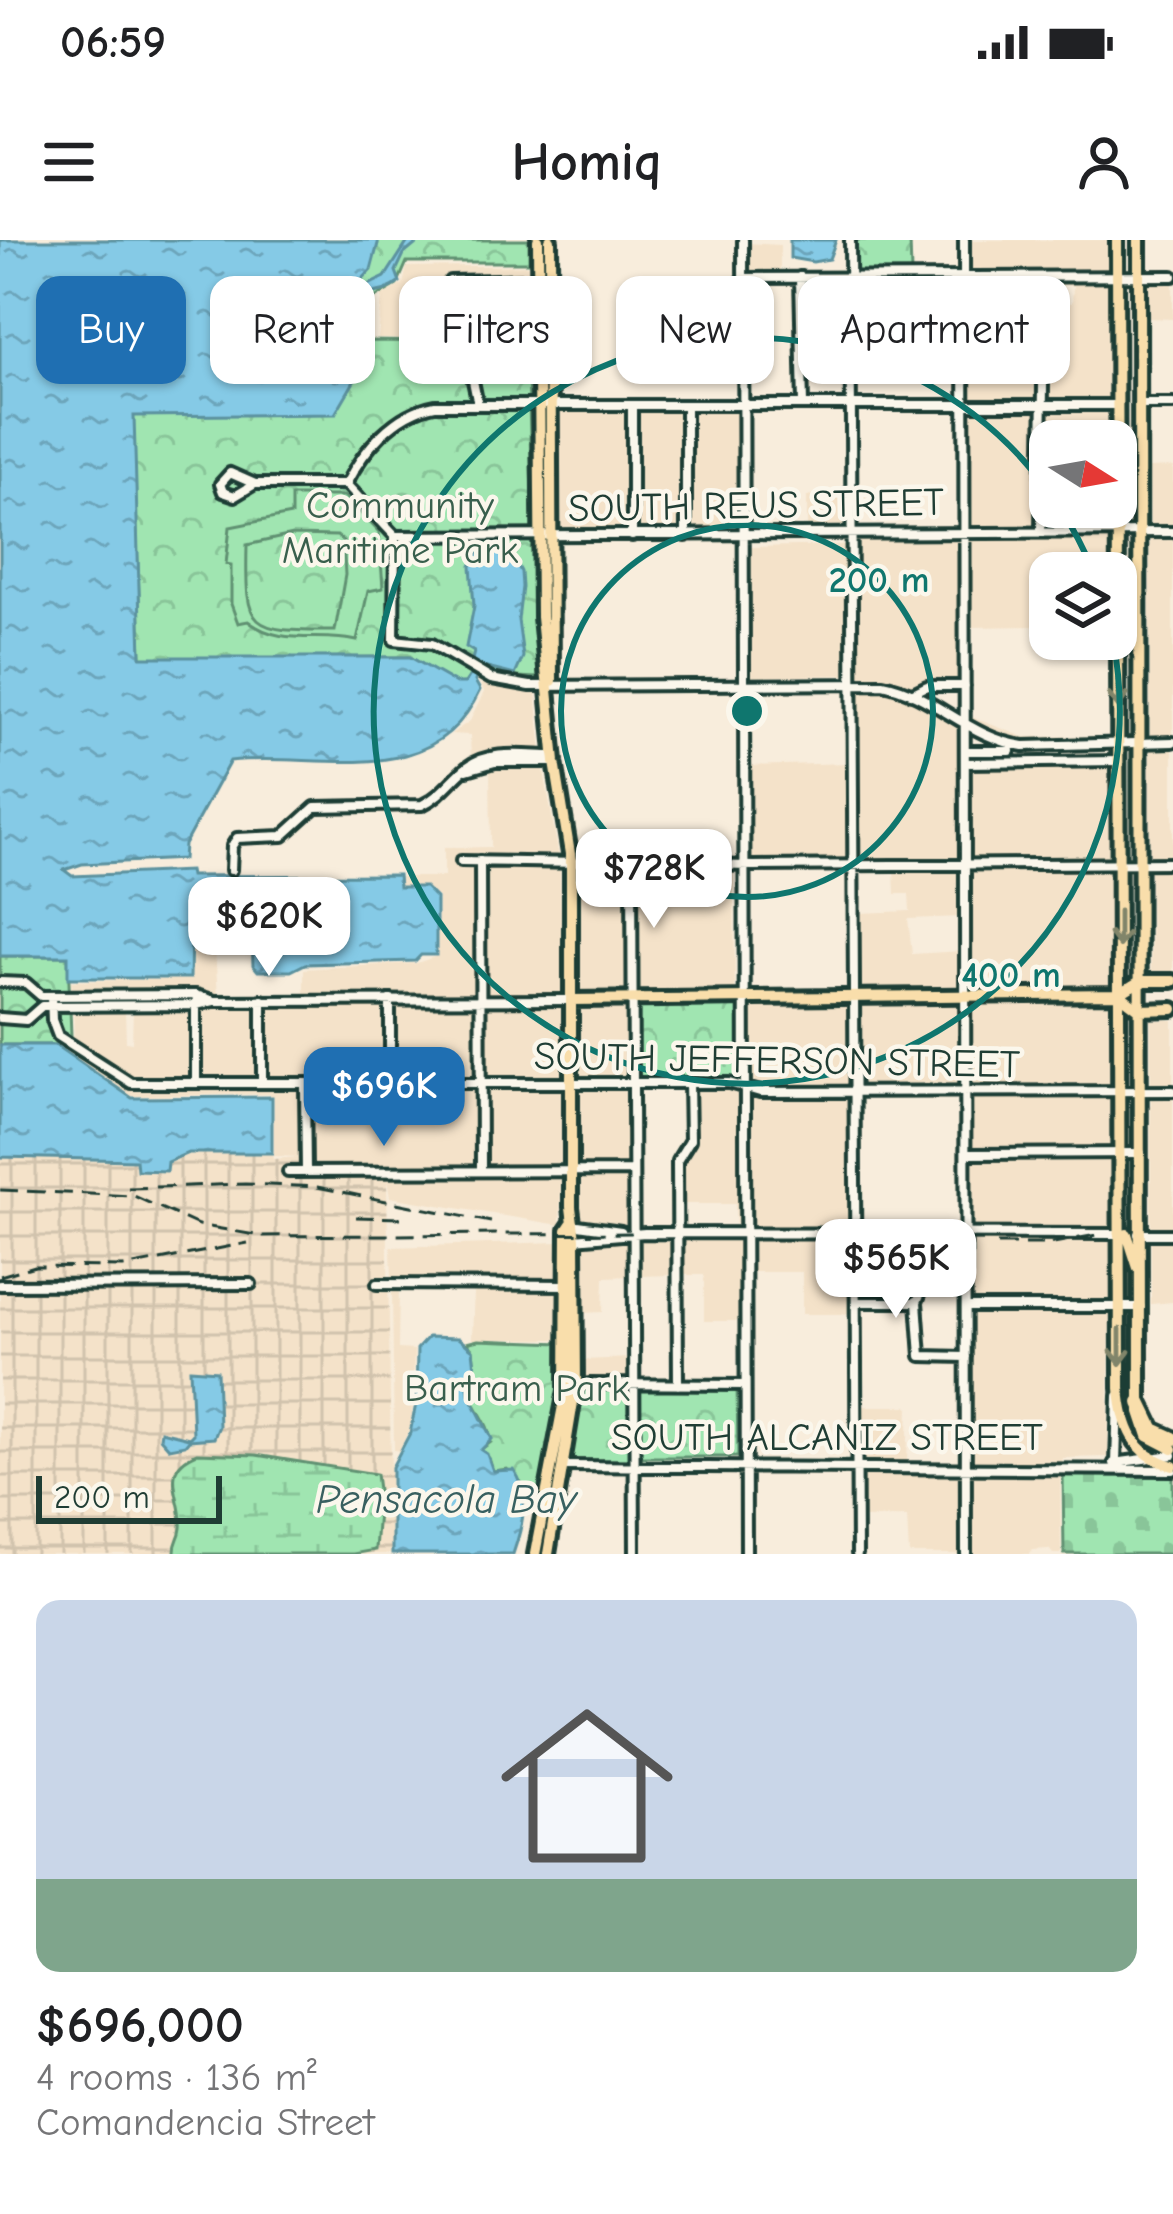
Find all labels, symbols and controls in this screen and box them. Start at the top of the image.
text: 06:59 [60,16,166,68]
icon: menu [36,129,102,195]
icon: person [1071,129,1137,195]
text: Homiq [511,131,662,194]
chip: Buy [36,276,186,384]
chip: Rent [210,276,375,384]
chip: Filters [399,276,592,384]
chip: New [616,276,774,384]
chip: Apartment [798,276,1070,384]
north arrow [1029,420,1137,528]
map controls [1029,420,1137,660]
street label: SOUTH REUS STREET [568,480,944,531]
park label: Community Maritime Park [282,483,518,573]
button: layers [1029,552,1137,660]
text: 200 m [829,560,929,601]
one-way arrow [1107,670,1129,709]
centre of rings [726,690,768,732]
pin: $728K [570,829,738,931]
text: $728K [603,845,705,890]
pin: $620K [185,877,353,979]
text: $620K [215,893,323,938]
one-way arrow [1108,909,1130,948]
text: 400 m [961,955,1061,996]
street label: SOUTH JEFFERSON STREET [534,1034,1020,1087]
pin: $696K [300,1047,468,1149]
text: $696K [331,1063,437,1108]
pin: $565K [812,1219,980,1321]
text: $565K [842,1235,950,1280]
one-way arrow [1109,1327,1131,1366]
park label: Bartram Park [404,1366,630,1411]
street label: SOUTH ALCANIZ STREET [611,1415,1043,1460]
scale bar [36,1470,222,1523]
water label: Pensacola Bay [316,1475,579,1524]
text: 200 m [54,1478,150,1516]
icon: home [479,1678,695,1894]
text: $696,000 [36,1996,244,2055]
text: 4 rooms · 136 m² [36,2055,317,2100]
text: Comandencia Street [36,2100,375,2145]

